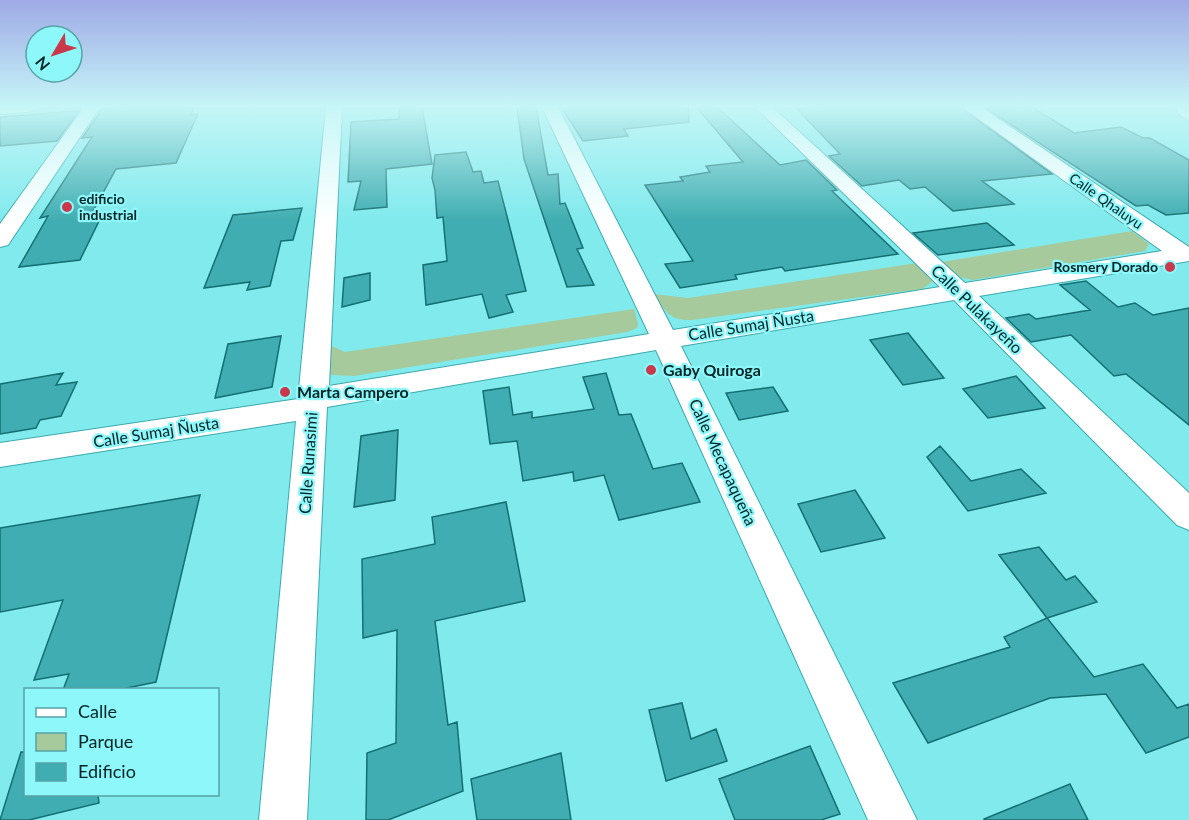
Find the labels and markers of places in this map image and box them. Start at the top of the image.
place label: edificio industrial [79,190,137,223]
marker: edificio industrial [60,200,74,214]
place label: Rosmery Dorado [1054,258,1158,275]
marker: Rosmery Dorado [1163,260,1177,274]
place label: Gaby Quiroga [663,360,761,379]
marker: Gaby Quiroga [644,363,658,377]
place label: Marta Campero [297,382,409,401]
marker: Marta Campero [278,385,292,399]

